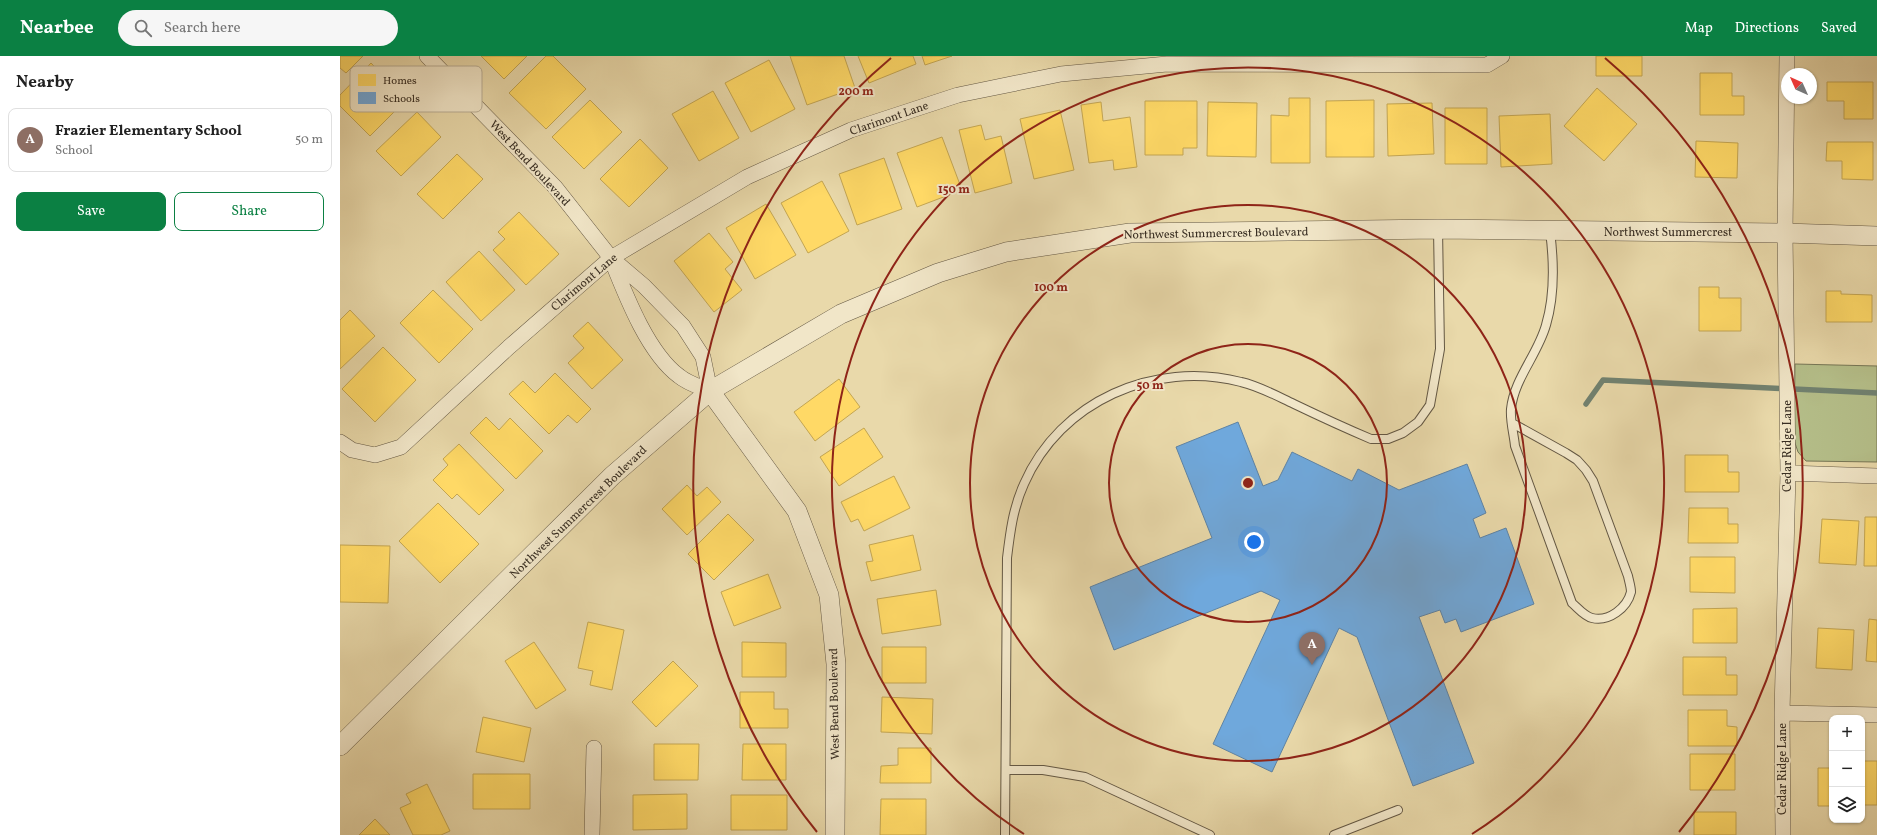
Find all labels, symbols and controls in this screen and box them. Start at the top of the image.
search box [118,10,398,46]
text: Nearbee [20,15,94,41]
icon: search [132,17,154,39]
text: Search here [164,18,241,39]
text: Map [1685,19,1713,38]
text: Directions [1735,19,1799,38]
text: Saved [1821,19,1857,38]
legend [350,66,482,112]
north arrow [1781,68,1817,104]
text: Nearby [16,71,74,94]
text: Homes [383,74,417,89]
text: 200 m [838,84,874,100]
text: Schools [383,92,420,107]
street label: Clarimont Lane [848,98,931,140]
street label: West Bend Boulevard [485,117,573,210]
text: Frazier Elementary School [55,121,242,142]
text: A [25,131,35,149]
text: 50 m [295,131,323,149]
text: School [55,142,93,160]
text: 150 m [938,182,970,198]
button: Save [16,192,166,231]
button: Share [174,192,324,231]
street label: Northwest Summercrest Boulevard [1123,224,1309,244]
street label: Northwest Summercrest [1604,225,1732,241]
street label: Clarimont Lane [548,250,622,315]
text: 100 m [1034,280,1068,296]
text: 50 m [1136,378,1164,394]
street label: Cedar Ridge Lane [1780,400,1796,492]
street label: Northwest Summercrest Boulevard [507,443,651,583]
centre of rings [1241,476,1255,490]
your location [1244,532,1264,552]
pin: A [1299,632,1325,665]
street label: West Bend Boulevard [826,648,844,760]
map controls [1829,715,1865,823]
button: + [1829,715,1865,751]
street label: Cedar Ridge Lane [1775,723,1791,815]
button: − [1829,751,1865,787]
button: layers [1829,787,1865,823]

